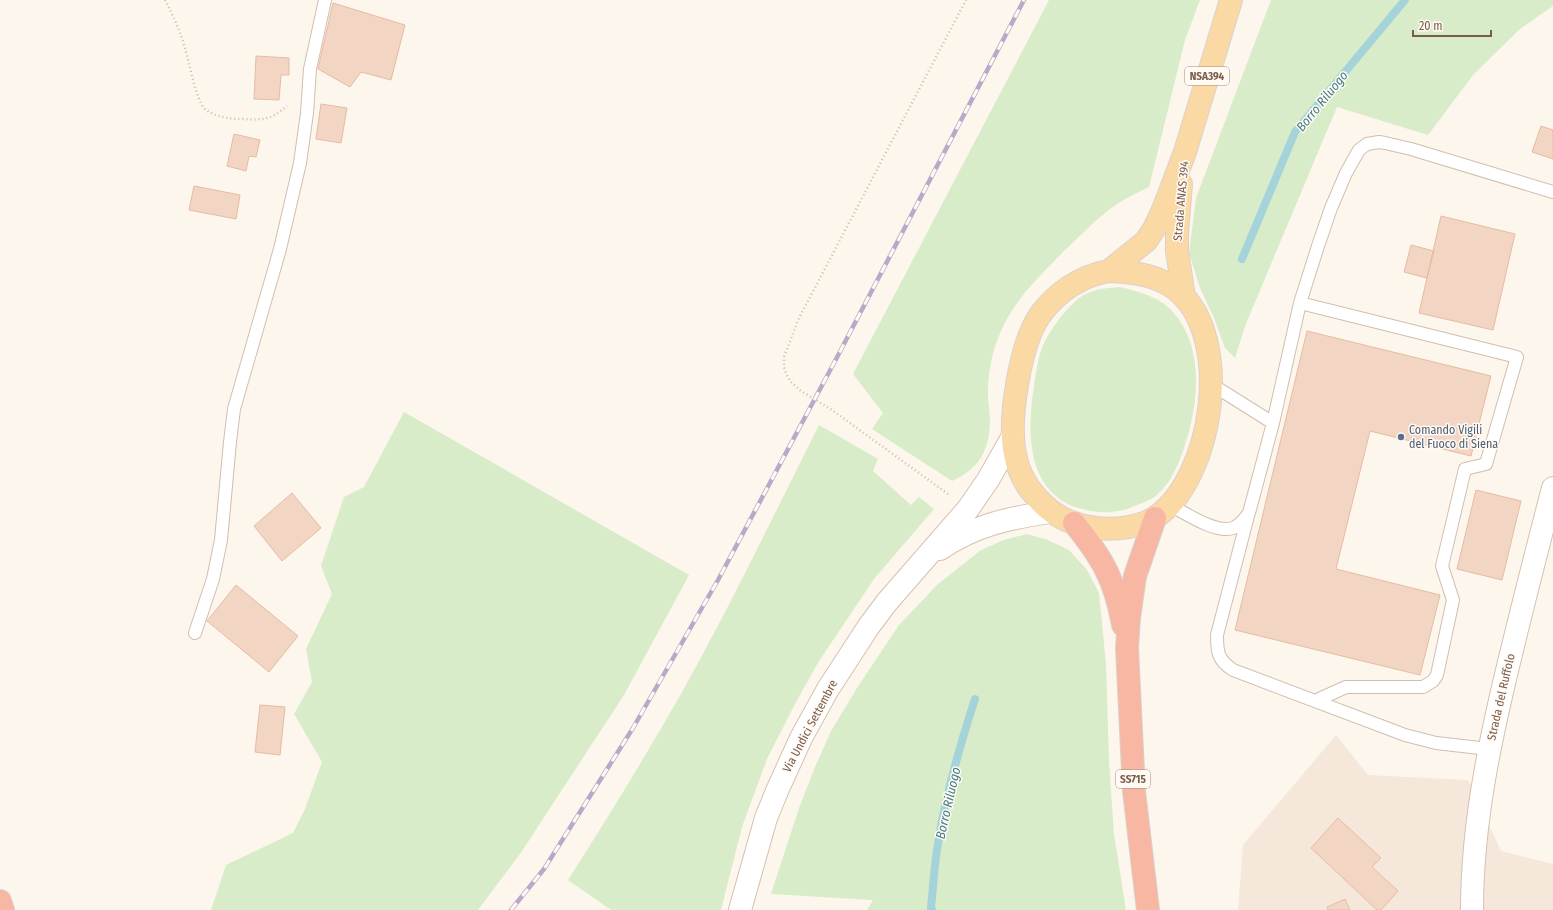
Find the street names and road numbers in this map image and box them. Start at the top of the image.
road number: NSA394 [1185,67,1229,85]
street label: Strada ANAS 394 [1171,160,1191,242]
street label: Strada del Ruffolo [1484,652,1518,742]
street label: Via Undici Settembre [780,677,840,775]
road number: SS715 [1116,770,1150,788]

